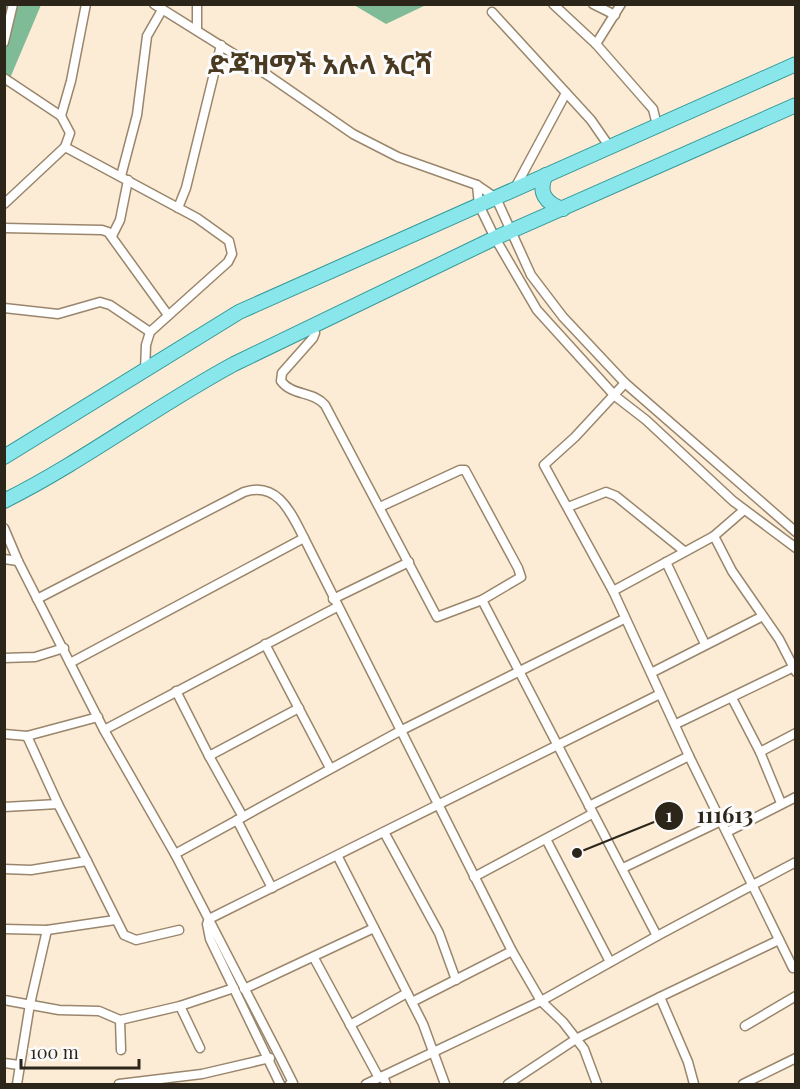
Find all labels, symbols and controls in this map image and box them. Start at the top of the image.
district label: ድጃዝማች አሉላ እርሻ [208,45,432,81]
callout: 111613 [654,796,765,836]
text: 111613 [697,799,753,829]
text: 1 [666,803,673,827]
scale bar [21,1032,140,1070]
text: 100 m [30,1040,79,1064]

